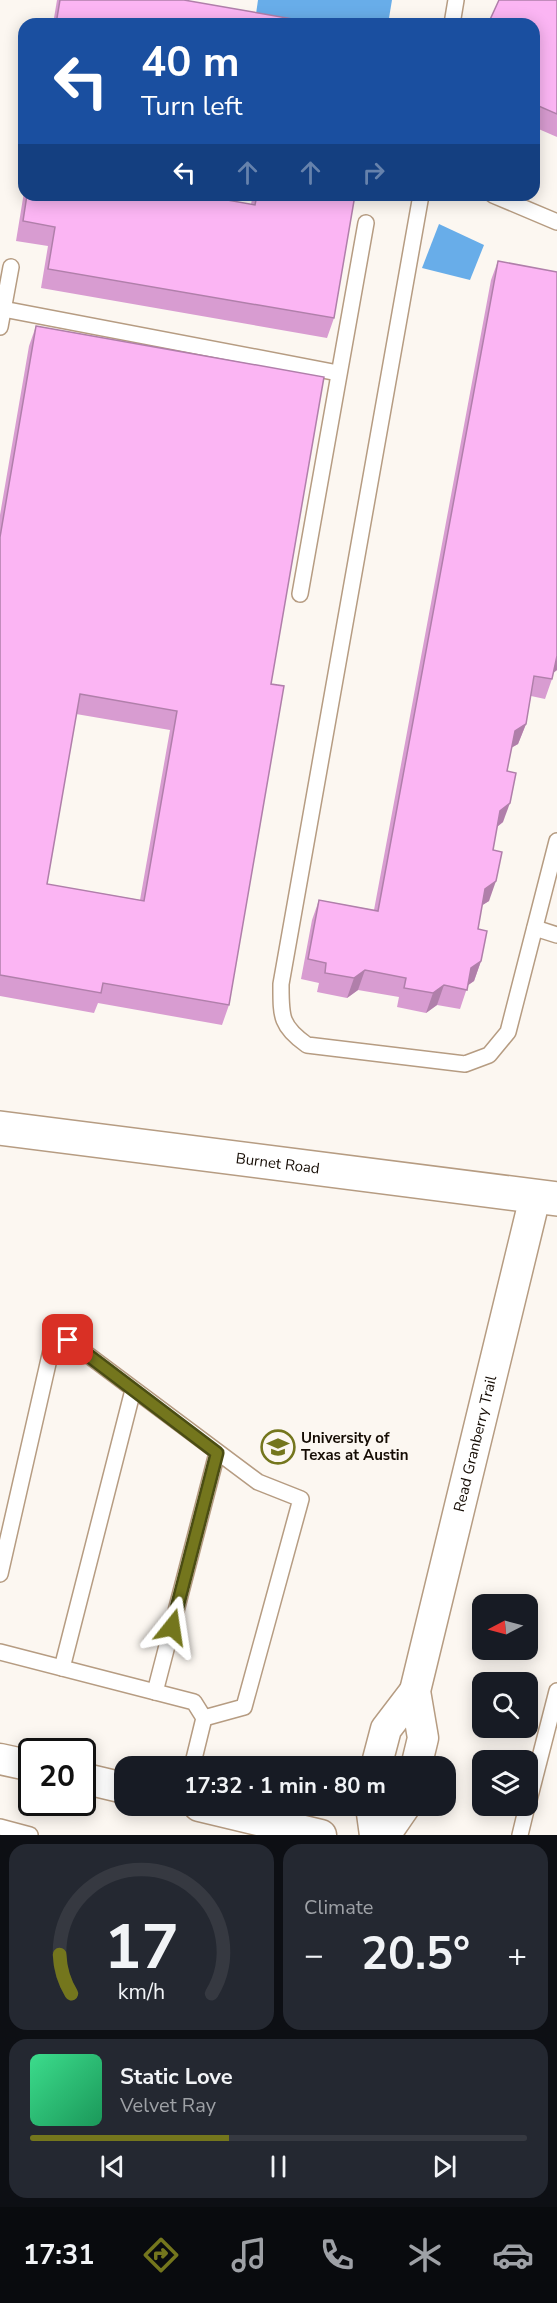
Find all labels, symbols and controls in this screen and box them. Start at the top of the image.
text: 40 m [141,34,240,91]
icon: left [42,42,120,120]
text: Turn left [141,88,242,125]
icon: left [168,156,201,189]
icon: ahead [231,156,264,189]
icon: ahead [294,156,327,189]
icon: right [357,156,390,189]
street label: Burnet Road [235,1148,321,1179]
pin [42,1314,93,1365]
icon: arrive [51,1323,84,1356]
street label: Read Granberry Trail [449,1373,501,1514]
place label: University of Texas at Austin [301,1428,408,1465]
school or university icon: University of Texas at Austin [260,1429,296,1465]
north arrow [472,1594,538,1660]
map controls [472,1594,538,1816]
position arrow [140,1595,204,1659]
button: search [472,1672,538,1738]
speed limit sign: 20 [18,1738,96,1816]
button: layers [472,1750,538,1816]
text: 17:32 · 1 min · 80 m [184,1771,386,1801]
text: Climate [304,1894,373,1921]
text: 17 [104,1905,179,1990]
text: 20.5° [361,1924,470,1985]
text: − [304,1933,324,1978]
text: + [507,1933,527,1978]
text: km/h [118,1977,165,2007]
text: Static Love [120,2062,233,2092]
text: Velvet Ray [120,2092,216,2119]
icon: previous [96,2150,129,2183]
icon: pause [262,2150,295,2183]
icon: next [428,2150,461,2183]
icon: directions [140,2234,182,2276]
icon: music [228,2234,270,2276]
icon: phone [316,2234,358,2276]
icon: climate [404,2234,446,2276]
icon: car [492,2234,534,2276]
text: 17:31 [23,2237,94,2274]

